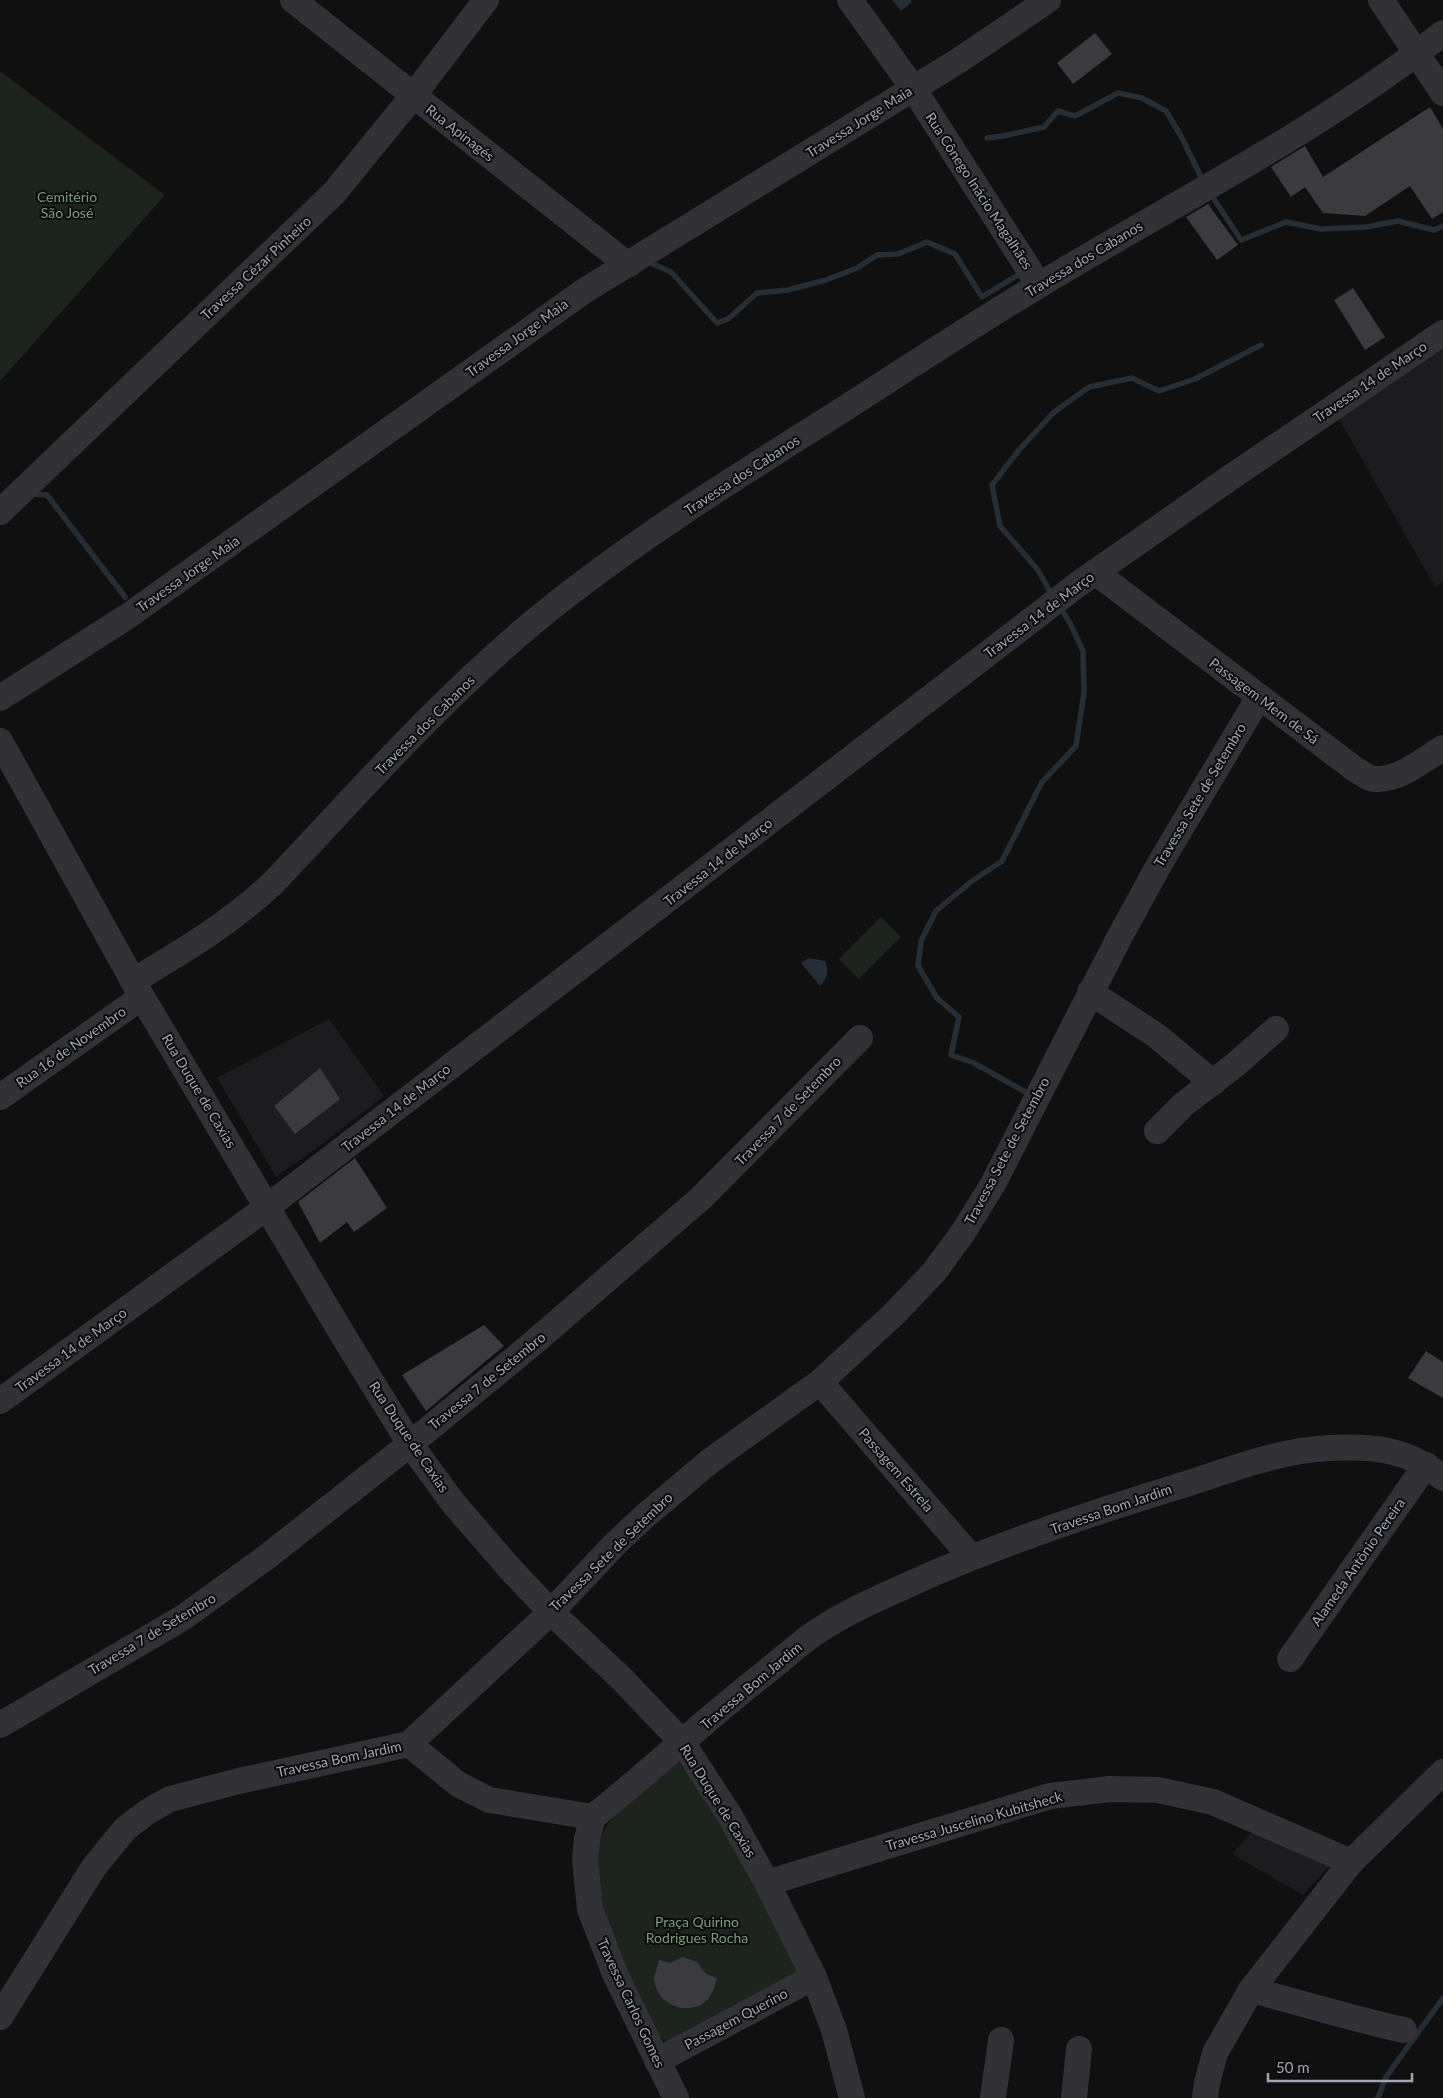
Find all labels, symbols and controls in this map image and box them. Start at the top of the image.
street label: Travessa Jorge Maia [803,82,915,161]
street label: Rua Apinagés [423,101,498,165]
street label: Rua Cônego Inácio Magalhães [922,109,1037,272]
park label: Cemitério São José [37,188,97,221]
street label: Travessa Cézar Pinheiro [197,212,314,323]
street label: Travessa dos Cabanos [1022,217,1146,300]
street label: Travessa Jorge Maia [462,295,571,380]
street label: Travessa 14 de Março [1310,337,1430,426]
street label: Travessa dos Cabanos [681,431,803,518]
street label: Travessa Jorge Maia [133,532,243,616]
street label: Travessa 14 de Março [980,568,1097,662]
street label: Passagem Mem de Sá [1206,654,1322,747]
street label: Travessa dos Cabanos [371,671,478,778]
street label: Travessa Sete de Setembro [1150,720,1249,870]
street label: Travessa 14 de Março [660,814,775,909]
street label: Rua 16 de Novembro [13,1002,129,1091]
street label: Rua Duque de Caxias [159,1031,240,1151]
street label: Travessa 7 de Setembro [731,1052,844,1169]
street label: Travessa 14 de Março [338,1060,453,1155]
street label: Travessa Sete de Setembro [960,1074,1053,1227]
street label: Travessa 14 de Março [12,1304,130,1396]
street label: Travessa 7 de Setembro [425,1328,549,1433]
street label: Rua Duque de Caxias [366,1378,453,1495]
street label: Passagem Estrela [855,1424,937,1515]
street label: Travessa Bom Jardim [1048,1480,1174,1537]
street label: Travessa Sete de Setembro [546,1488,676,1615]
street label: Alameda Antônio Pereira [1307,1494,1408,1629]
street label: Travessa 7 de Setembro [85,1589,219,1678]
street label: Travessa Bom Jardim [696,1638,805,1733]
street label: Travessa Bom Jardim [275,1737,403,1780]
street label: Rua Duque de Caxias [677,1741,760,1860]
street label: Travessa Juscelino Kubitsheck [884,1787,1065,1854]
park label: Praça Quirino Rodrigues Rocha [646,1913,748,1946]
street label: Travessa Carlos Gomes [594,1935,669,2070]
street label: Passagem Querino [681,1984,790,2053]
scale bar [1268,2050,1412,2082]
text: 50 m [1276,2058,1310,2076]

